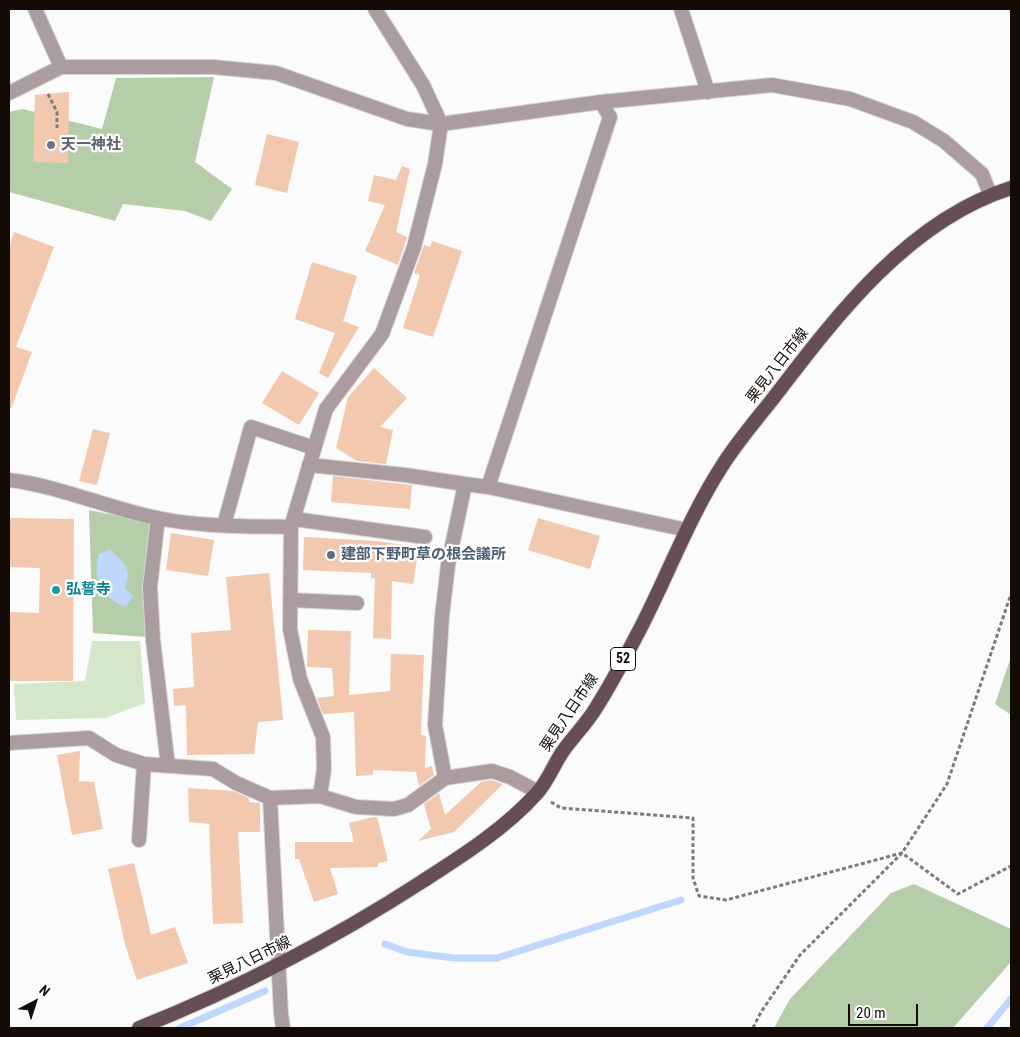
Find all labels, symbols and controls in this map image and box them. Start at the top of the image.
place label: 天一神社 [61,136,121,154]
marker: 天一神社 [45,139,57,151]
street label: 栗見八日市線 [743,325,813,407]
place label: 建部下野町草の根会議所 [341,546,506,564]
marker: 建部下野町草の根会議所 [325,549,337,561]
place label: 弘誓寺 [66,581,111,599]
marker: 弘誓寺 [50,584,62,596]
road number: 52 [610,648,636,671]
street label: 栗見八日市線 [537,671,603,755]
street label: 栗見八日市線 [206,933,294,989]
north arrow [10,977,60,1027]
text: N [36,982,53,999]
scale bar [850,994,920,1026]
text: 20 m [856,1004,886,1022]

